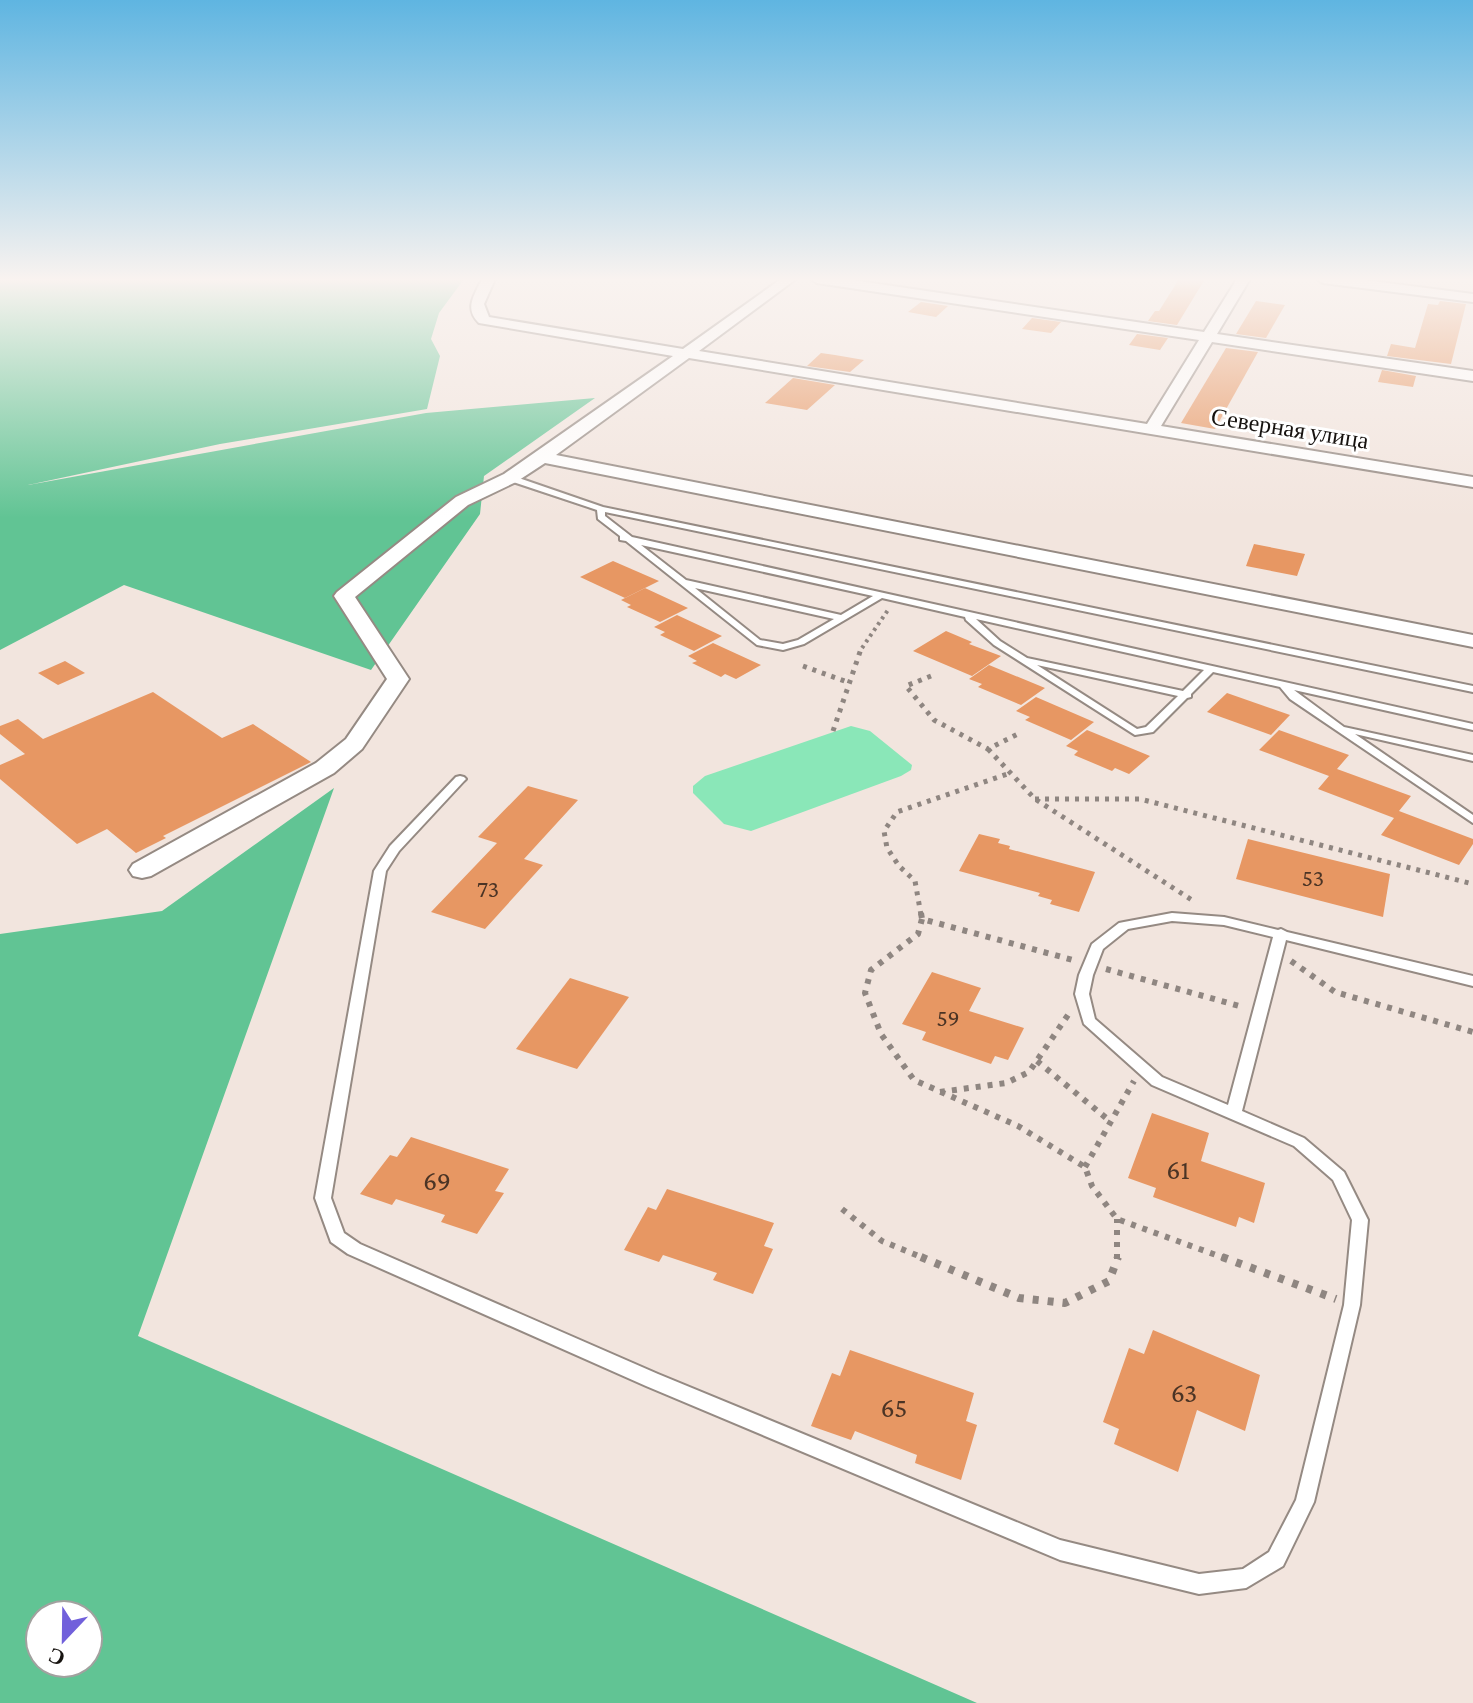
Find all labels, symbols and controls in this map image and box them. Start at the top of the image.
street label: Северная улица [1209,402,1371,454]
house number: 53 [1302,864,1324,891]
house number: 73 [477,875,499,902]
house number: 59 [936,1004,960,1031]
house number: 61 [1166,1154,1190,1185]
house number: 69 [423,1165,451,1196]
house number: 63 [1171,1377,1197,1408]
house number: 65 [880,1392,908,1423]
north arrow [24,1599,104,1679]
text: С [45,1643,69,1672]

